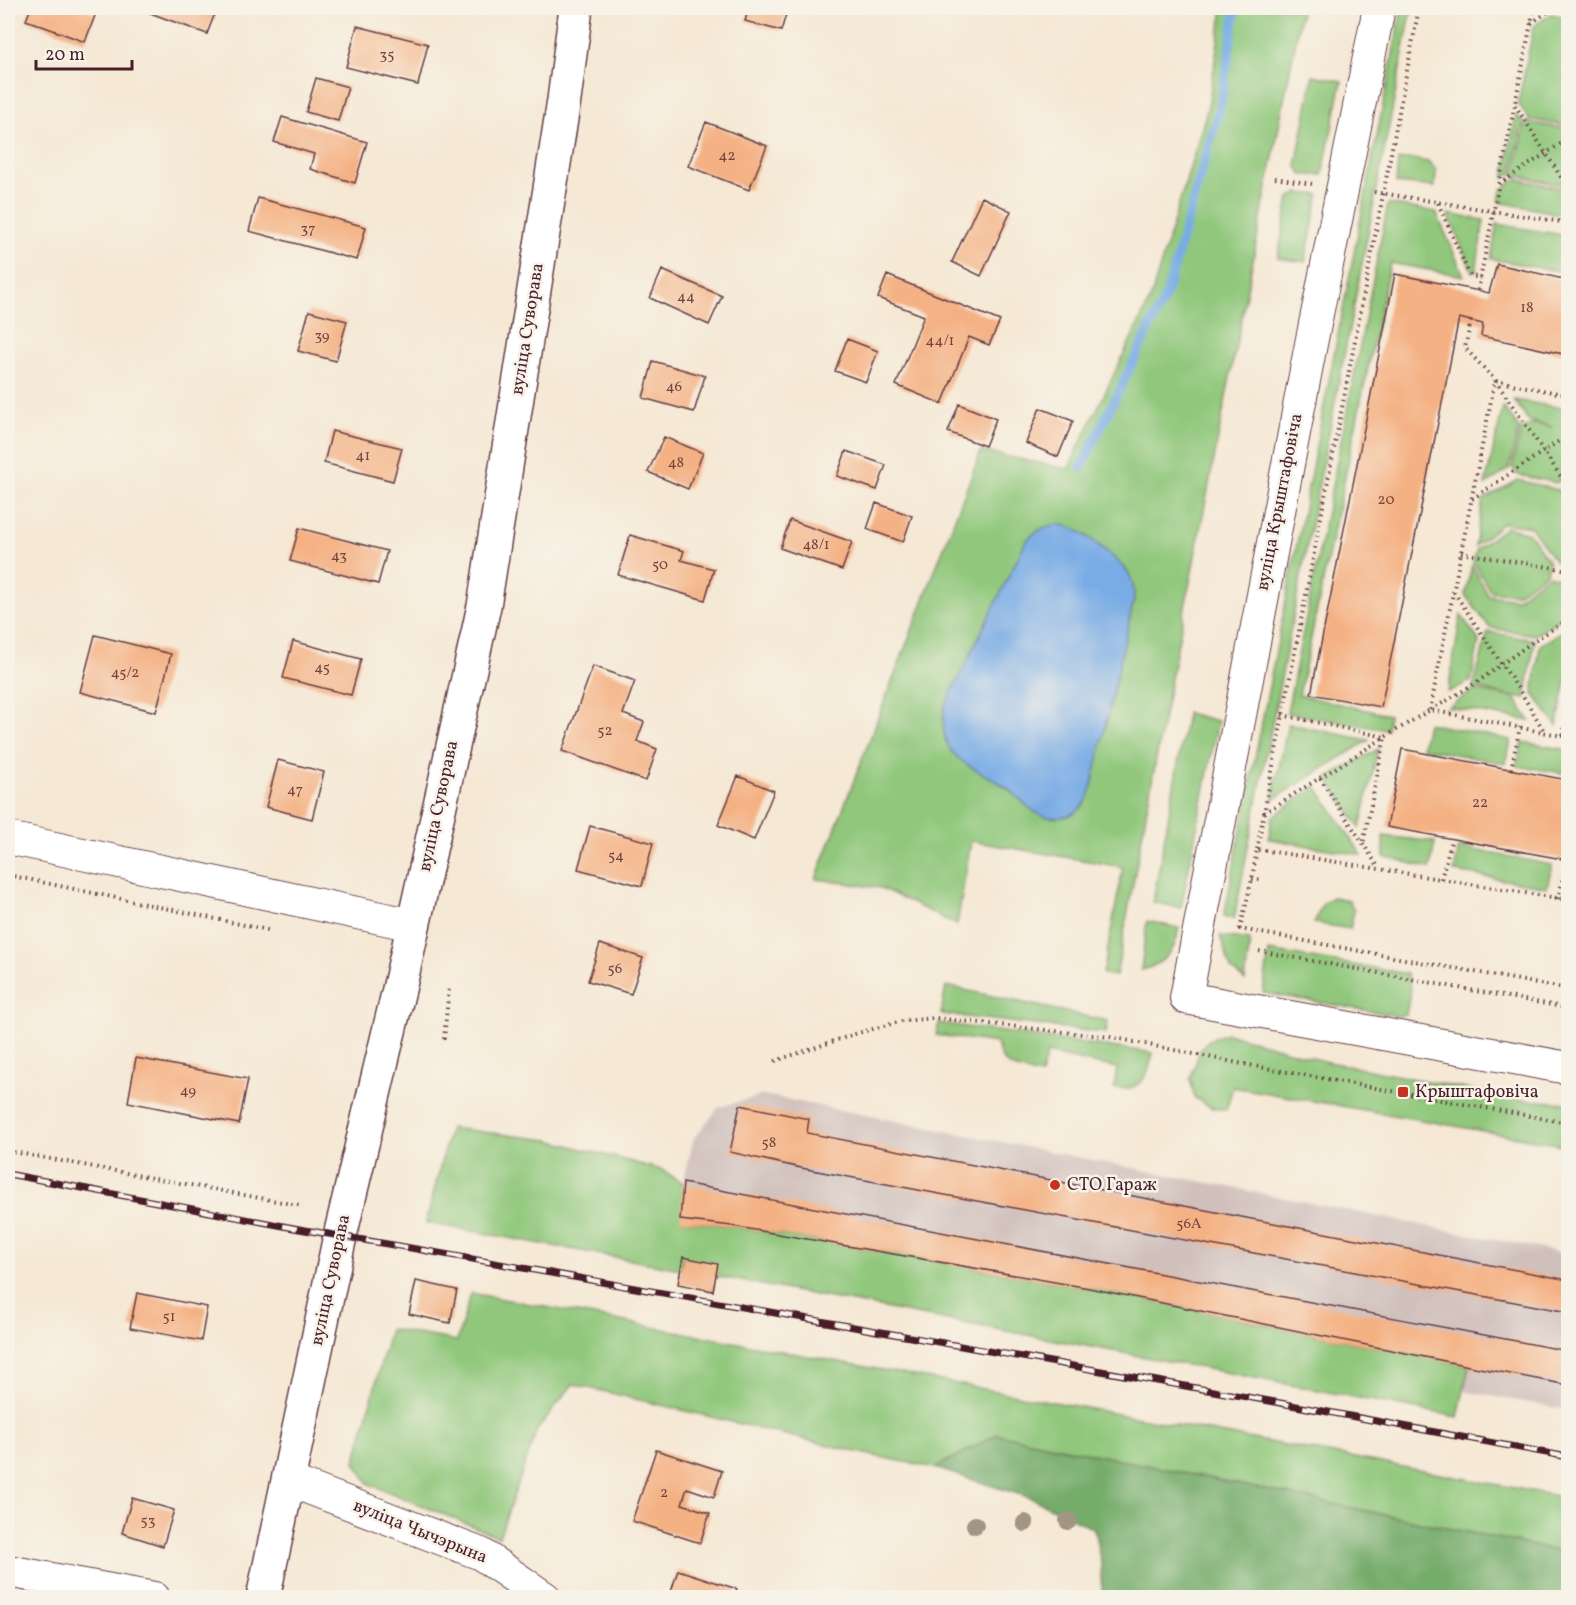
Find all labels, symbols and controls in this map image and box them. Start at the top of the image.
scale bar [36,33,132,71]
text: 20 m [45,43,85,68]
house number: 35 [380,45,394,66]
house number: 42 [718,146,736,167]
house number: 37 [301,219,315,240]
street label: вуліца Суворава [505,261,551,397]
house number: 44 [677,287,695,308]
house number: 18 [1520,298,1534,319]
house number: 39 [314,326,330,347]
house number: 44/1 [926,331,954,352]
house number: 46 [666,377,682,398]
street label: вуліца Крыштафовіча [1251,411,1309,593]
house number: 41 [356,446,370,467]
house number: 48 [668,453,684,474]
house number: 20 [1378,490,1394,511]
house number: 48/1 [802,535,830,556]
house number: 43 [331,546,347,567]
house number: 50 [652,555,668,576]
house number: 45 [314,658,330,679]
house number: 45/2 [111,663,139,684]
house number: 52 [597,721,613,742]
street label: вуліца Суворава [413,738,465,874]
house number: 47 [287,780,303,801]
house number: 22 [1472,793,1488,814]
house number: 54 [608,846,624,867]
house number: 56 [608,959,622,980]
place label: Крыштафовіча [1415,1080,1539,1105]
house number: 49 [180,1081,196,1102]
marker: Крыштафовіча [1396,1085,1410,1099]
house number: 58 [762,1133,776,1154]
place label: СТО Гараж [1067,1173,1157,1198]
marker: СТО Гараж [1048,1178,1062,1192]
street label: вуліца Суворава [305,1212,357,1348]
house number: 56А [1176,1214,1202,1235]
house number: 51 [162,1307,176,1328]
house number: 2 [660,1483,668,1504]
street label: вуліца Чычэрына [349,1494,491,1570]
house number: 53 [141,1511,155,1532]

